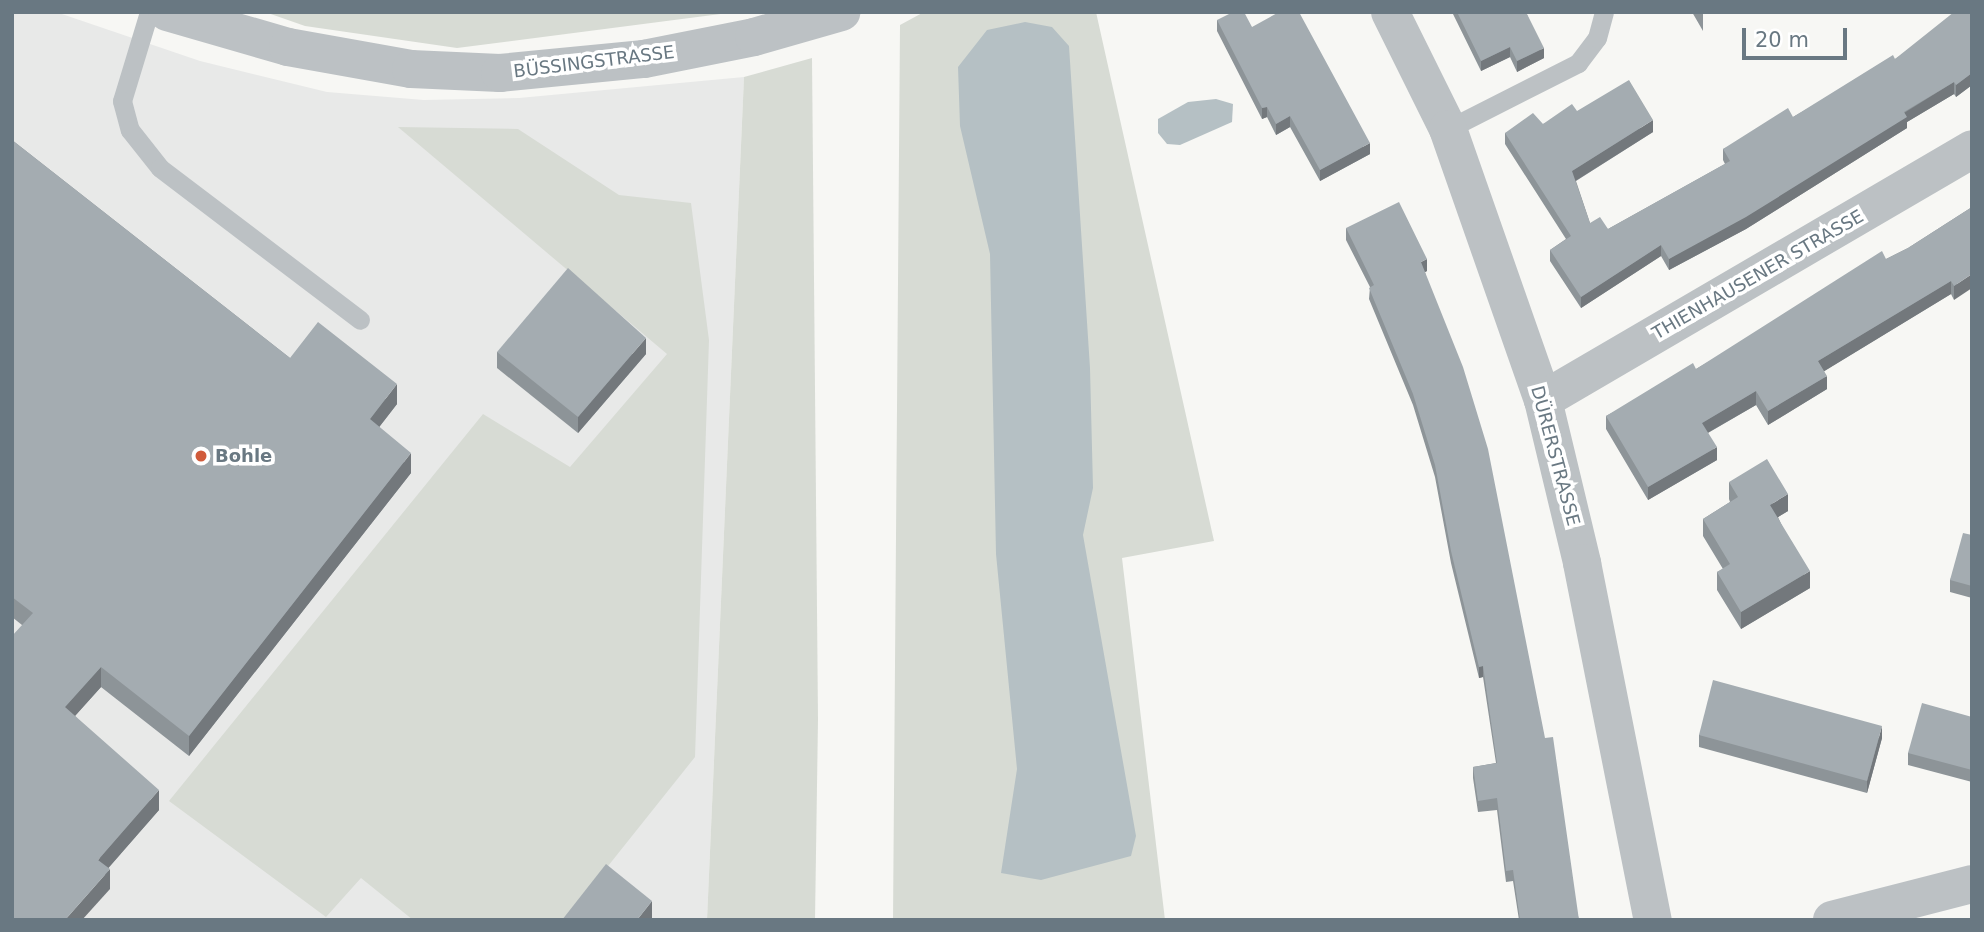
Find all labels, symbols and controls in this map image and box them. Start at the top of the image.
scale bar [1746,14,1851,58]
text: 20 m [1755,28,1809,52]
street label: BÜSSINGSTRASSE [512,41,676,83]
street label: THIENHAUSENER STRASSE [1649,206,1867,344]
street label: DÜRERSTRASSE [1526,384,1584,528]
place label: Bohle [215,445,272,467]
marker: Bohle [193,448,209,464]

